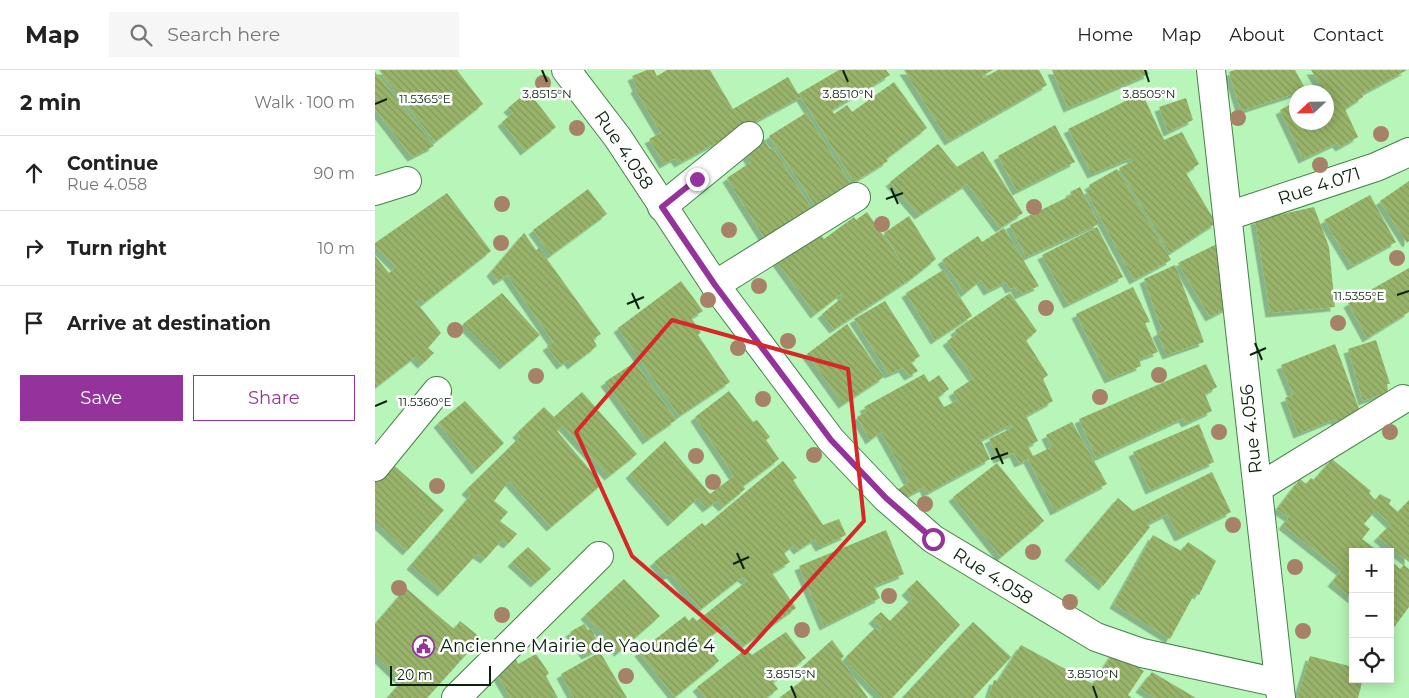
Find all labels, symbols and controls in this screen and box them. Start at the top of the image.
search box [109,12,459,57]
text: Map [25,20,79,49]
icon: search [127,21,155,49]
text: Search here [167,23,280,46]
text: Home [1077,24,1133,46]
text: Map [1161,24,1201,46]
text: About [1229,24,1285,46]
text: Contact [1313,24,1384,46]
north arrow [1289,85,1334,130]
text: 3.8515°N [522,86,572,101]
text: 3.8510°N [823,86,873,101]
text: 3.8505°N [1122,86,1176,101]
text: 2 min [20,90,81,115]
text: 11.5365°E [399,91,451,106]
text: Walk · 100 m [254,93,355,112]
street label: Rue 4.058 [590,106,658,194]
text: Continue [67,152,158,175]
icon: ahead [20,159,48,187]
street label: Rue 4.071 [1275,162,1363,210]
text: 90 m [313,164,355,183]
route end [686,168,709,191]
text: Rue 4.058 [67,175,147,194]
icon: right [20,234,48,262]
text: Turn right [67,237,167,260]
text: 10 m [317,239,355,258]
text: 11.5355°E [1334,288,1385,303]
icon: arrive [20,309,48,337]
text: Arrive at destination [67,312,271,335]
button: Save [20,375,183,421]
button: Share [193,375,355,421]
street label: Rue 4.056 [1235,383,1267,475]
text: 11.5360°E [398,394,452,409]
route start [922,528,945,551]
street label: Rue 4.058 [949,543,1037,609]
map controls [1349,548,1394,683]
button: + [1349,548,1394,593]
button: − [1349,593,1394,638]
public building icon: Ancienne Mairie de Yaoundé 4 [412,634,436,658]
place label: Ancienne Mairie de Yaoundé 4 [440,635,715,657]
button: locate [1349,638,1394,683]
scale bar [390,663,491,686]
text: 20 m [397,666,433,684]
text: 3.8515°N [766,666,816,681]
text: 3.8510°N [1068,666,1118,681]

